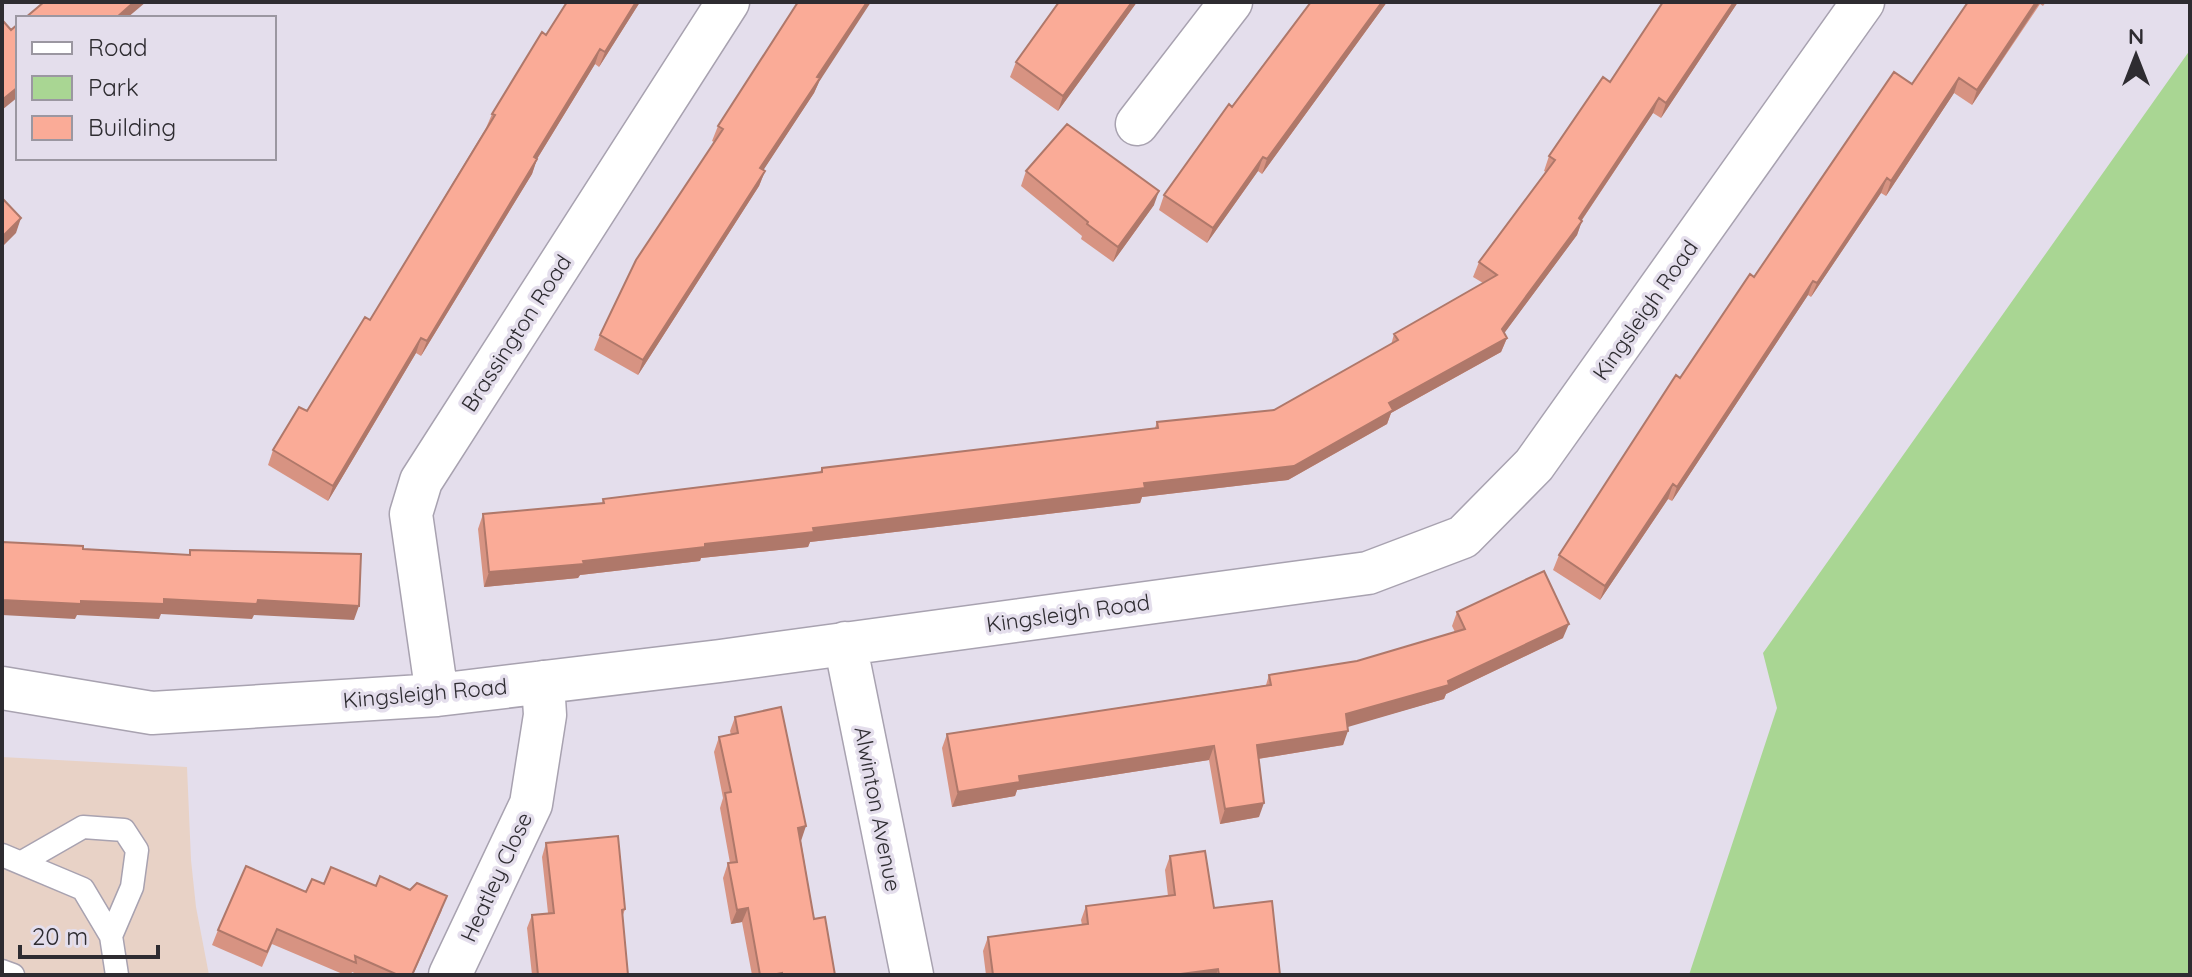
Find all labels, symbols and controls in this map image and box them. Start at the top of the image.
legend [16,16,276,160]
north arrow [2096,16,2176,96]
text: N [2128,22,2144,50]
text: Road [88,32,148,62]
text: Park [88,72,139,102]
text: Building [88,112,176,142]
street label: Kingsleigh Road [1586,234,1704,386]
street label: Brassington Road [455,249,577,417]
street label: Kingsleigh Road [984,588,1152,638]
street label: Kingsleigh Road [342,672,508,714]
street label: Alwinton Avenue [848,724,908,894]
street label: Heatley Close [454,808,538,946]
scale bar [20,909,158,959]
text: 20 m [32,921,88,951]

